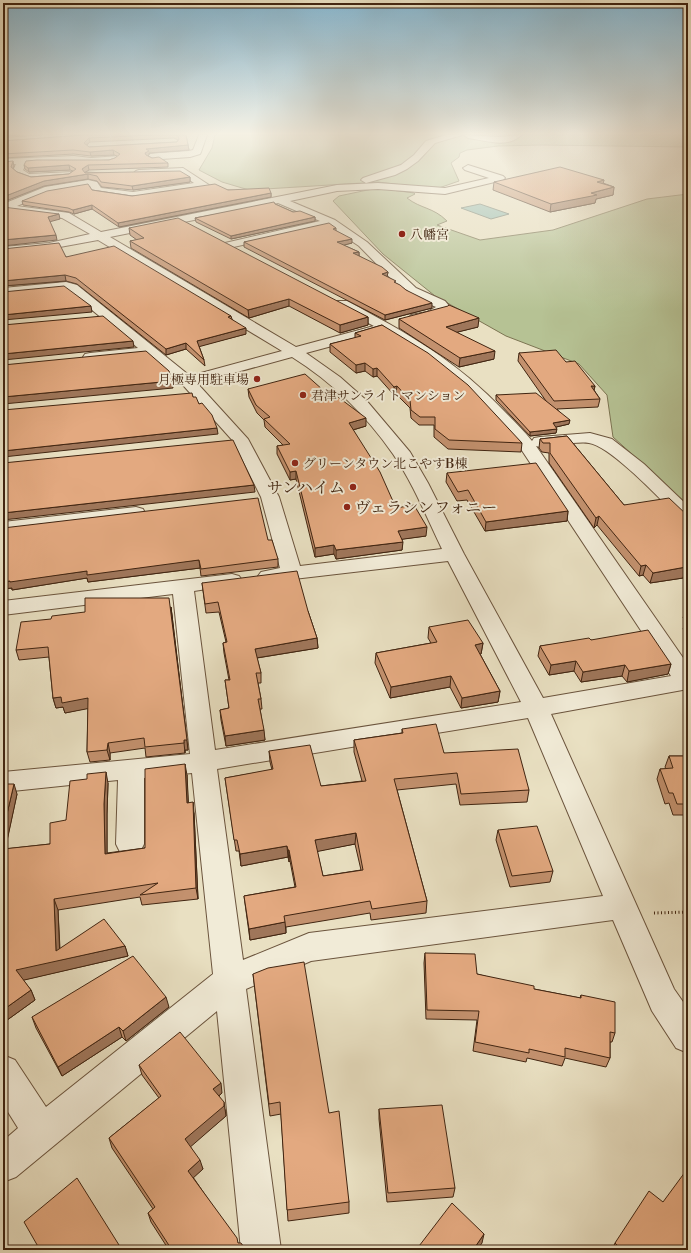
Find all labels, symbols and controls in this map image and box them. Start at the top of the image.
place label: 八幡宮 [410,227,449,243]
marker: 八幡宮 [397,229,407,239]
place label: 月極専用駐車場 [158,372,249,388]
marker: 月極専用駐車場 [252,374,262,384]
place label: 君津サンライトマンション [311,388,465,404]
marker: 君津サンライトマンション [298,390,308,400]
place label: グリーンタウン北こやすB棟 [303,456,467,472]
marker: グリーンタウン北こやすB棟 [290,458,300,468]
place label: サンハイム [267,478,345,498]
marker: サンハイム [348,482,358,492]
place label: ヴェラシンフォニー [355,498,497,518]
marker: ヴェラシンフォニー [342,502,352,512]

